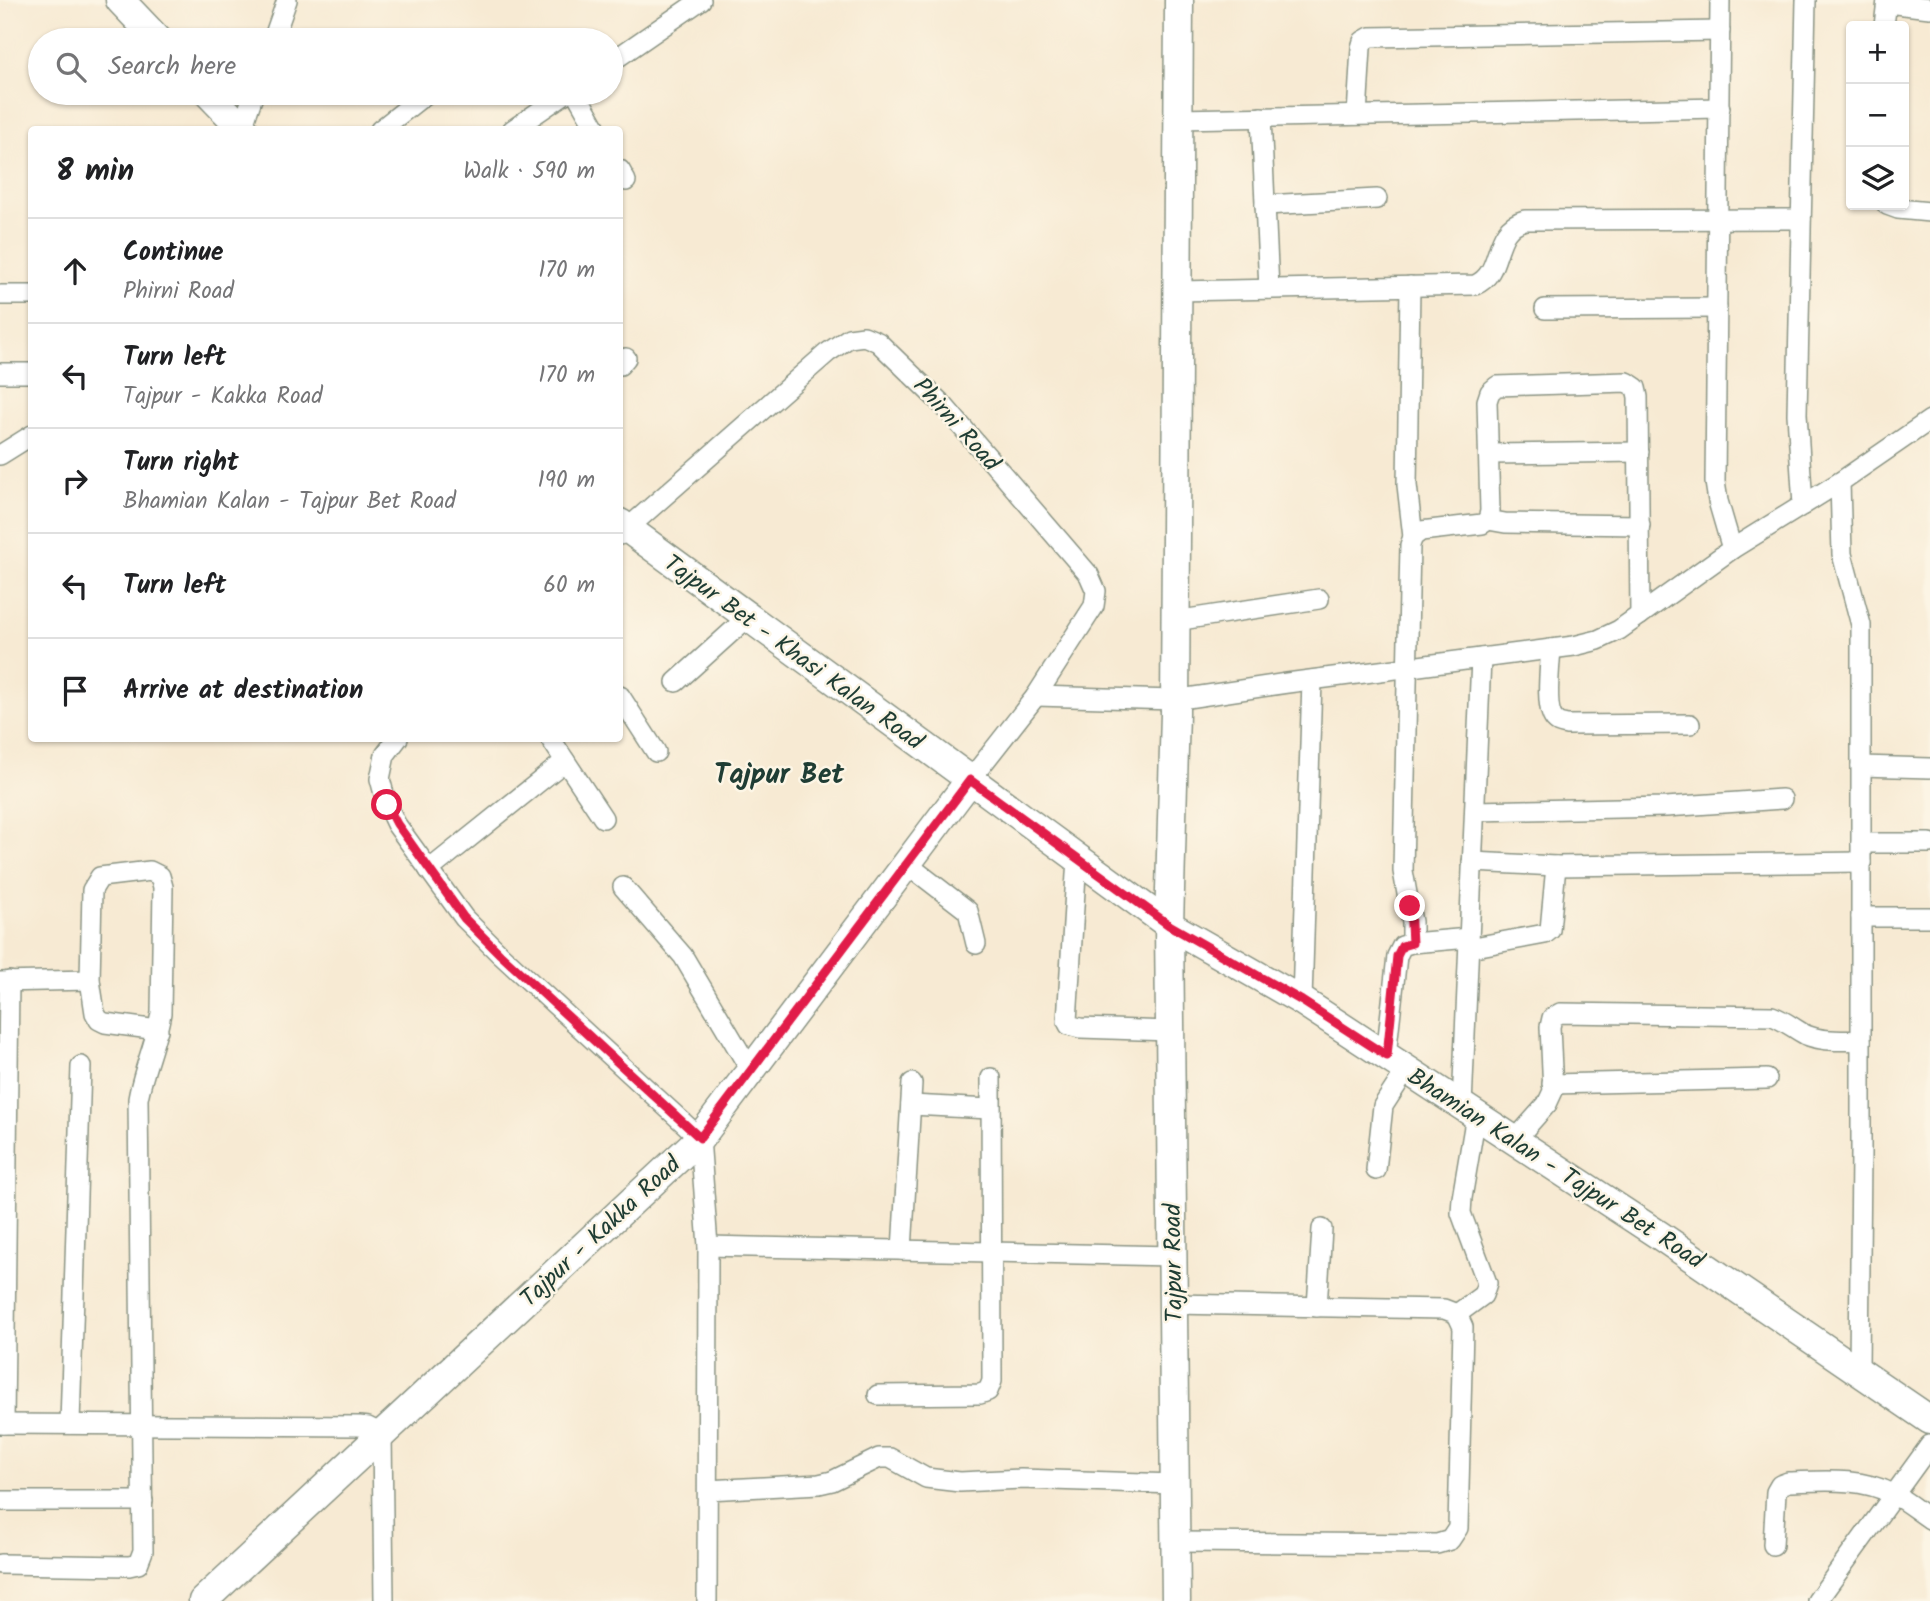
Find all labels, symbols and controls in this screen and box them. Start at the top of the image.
map controls [1846,21,1909,210]
button: + [1846,21,1909,84]
search box [28,28,623,105]
text: Search here [108,46,236,88]
icon: search [52,48,90,86]
button: − [1846,84,1909,147]
button: layers [1846,147,1909,210]
text: 8 min [56,148,134,196]
text: Walk · 590 m [463,154,595,190]
text: Continue [123,232,224,274]
icon: ahead [56,252,94,290]
text: 170 m [538,253,595,289]
text: Phirni Road [123,274,234,310]
text: Turn left [123,337,226,379]
icon: left [56,357,94,395]
text: 170 m [538,358,595,394]
street label: Phirni Road [903,369,1010,482]
text: Tajpur - Kakka Road [123,379,323,415]
text: Turn right [123,442,239,484]
icon: right [56,462,94,500]
text: 190 m [538,463,595,499]
text: Bhamian Kalan - Tajpur Bet Road [123,484,456,520]
street label: Tajpur Bet - Khasi Kalan Road [655,545,932,762]
text: Turn left [123,565,226,607]
icon: left [56,567,94,605]
text: 60 m [543,568,595,604]
text: Arrive at destination [123,670,363,712]
icon: arrive [56,672,94,710]
district label: Tajpur Bet [714,753,844,798]
route start [371,789,402,820]
route end [1394,890,1425,921]
street label: Bhamian Kalan - Tajpur Bet Road [1399,1058,1712,1281]
street label: Tajpur - Kakka Road [512,1146,691,1317]
street label: Tajpur Road [1154,1202,1195,1323]

